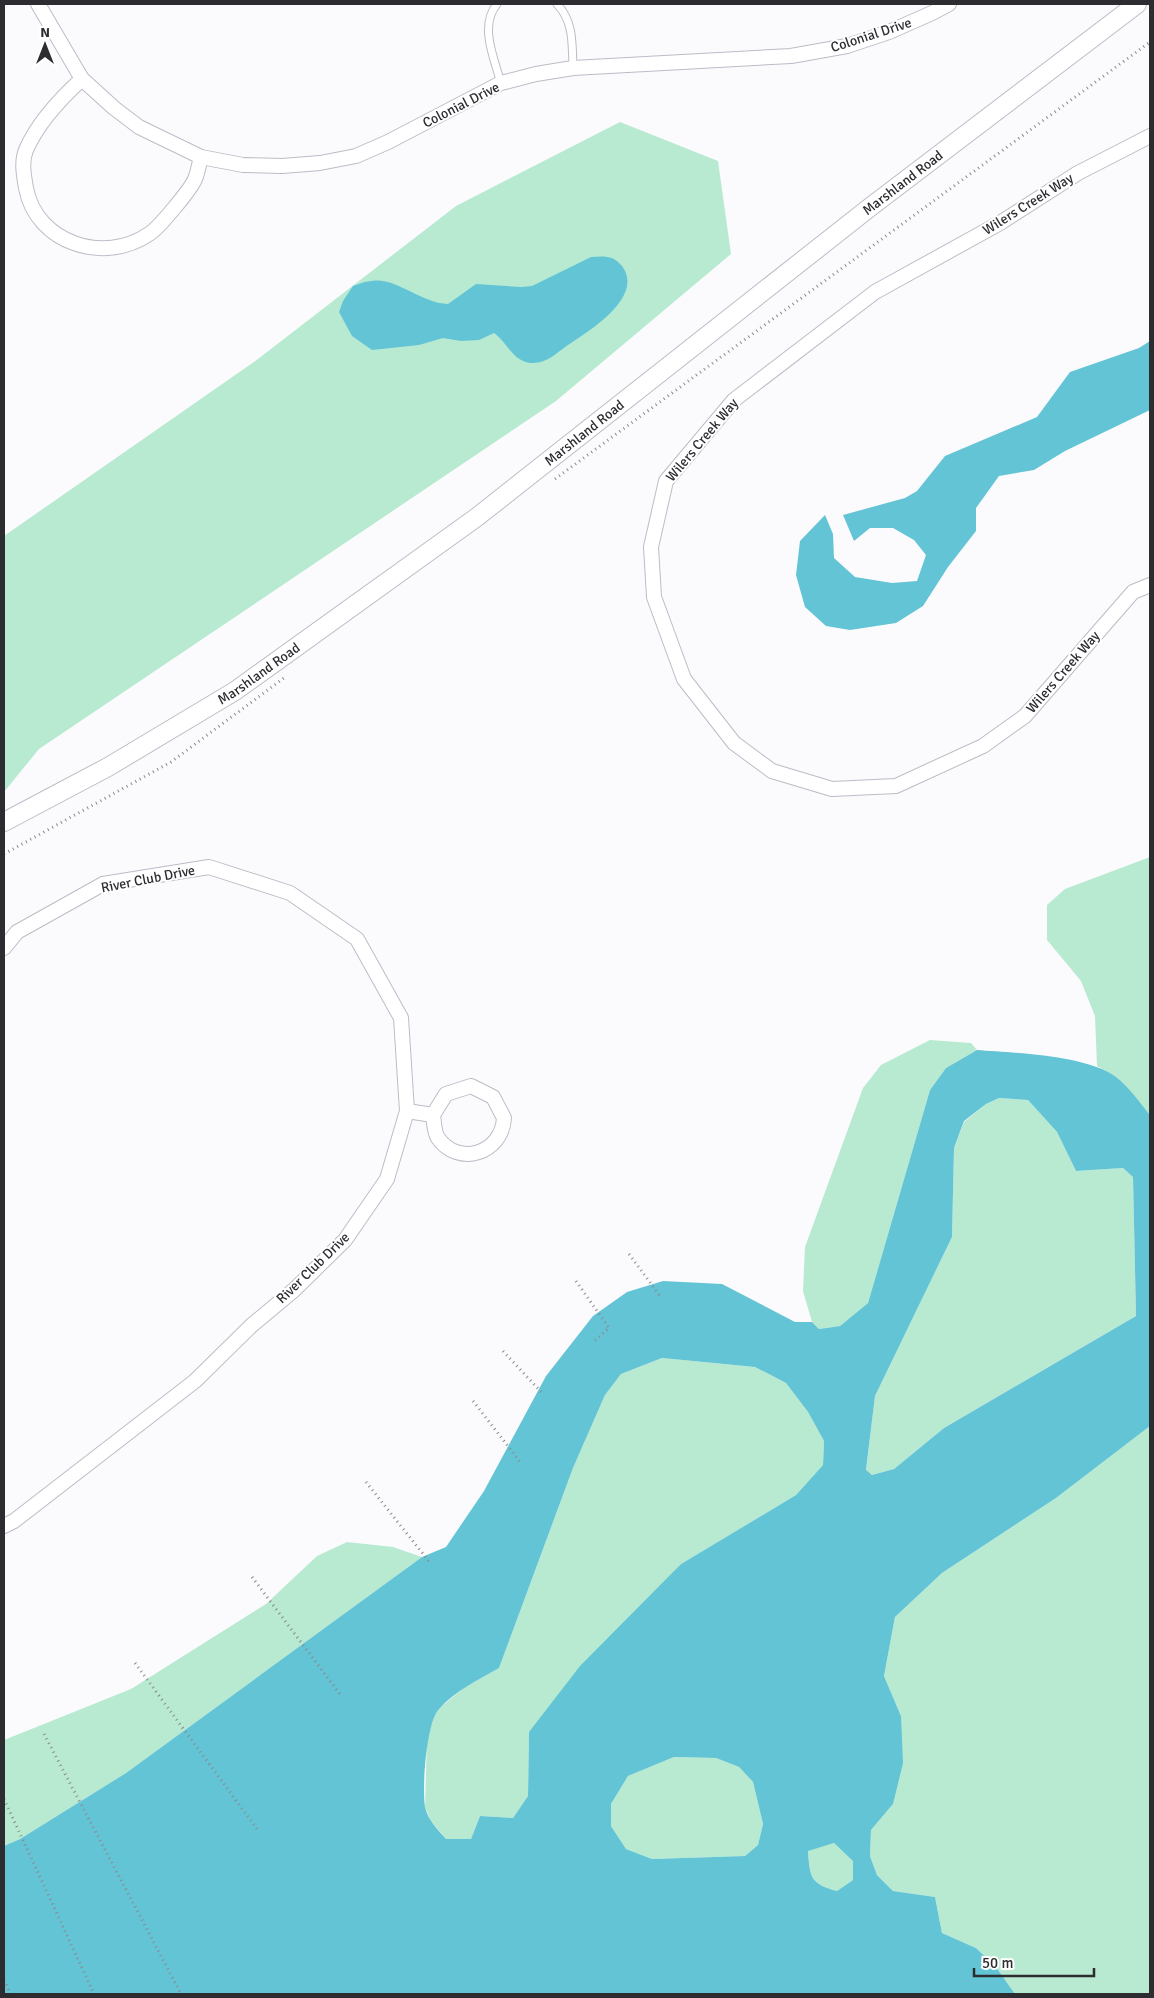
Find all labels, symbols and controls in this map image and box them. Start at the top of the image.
street label: Colonial Drive [828,14,914,56]
north arrow [20,20,70,70]
text: N [40,24,50,41]
street label: Colonial Drive [420,78,502,132]
street label: Marshland Road [859,146,946,219]
street label: Wilers Creek Way [980,169,1077,239]
street label: Wilers Creek Way [662,395,742,485]
street label: Marshland Road [541,396,627,469]
street label: Wilers Creek Way [1023,627,1104,717]
street label: Marshland Road [214,639,303,708]
street label: River Club Drive [100,862,196,896]
street label: River Club Drive [273,1229,353,1307]
scale bar [974,1946,1094,1978]
text: 50 m [982,1954,1013,1972]

